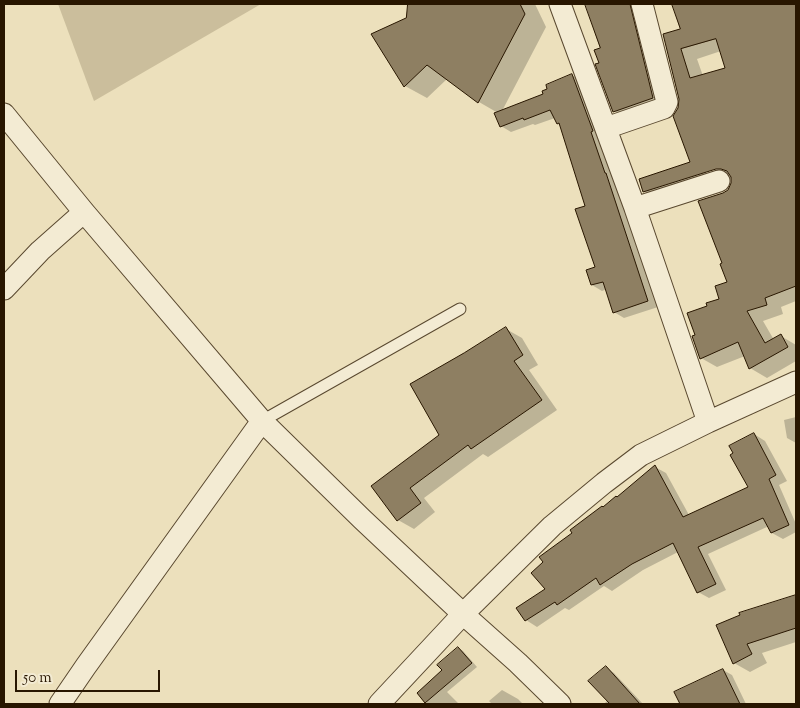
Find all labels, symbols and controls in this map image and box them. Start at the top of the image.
scale bar [18,660,162,692]
text: 50 m [23,668,52,689]

